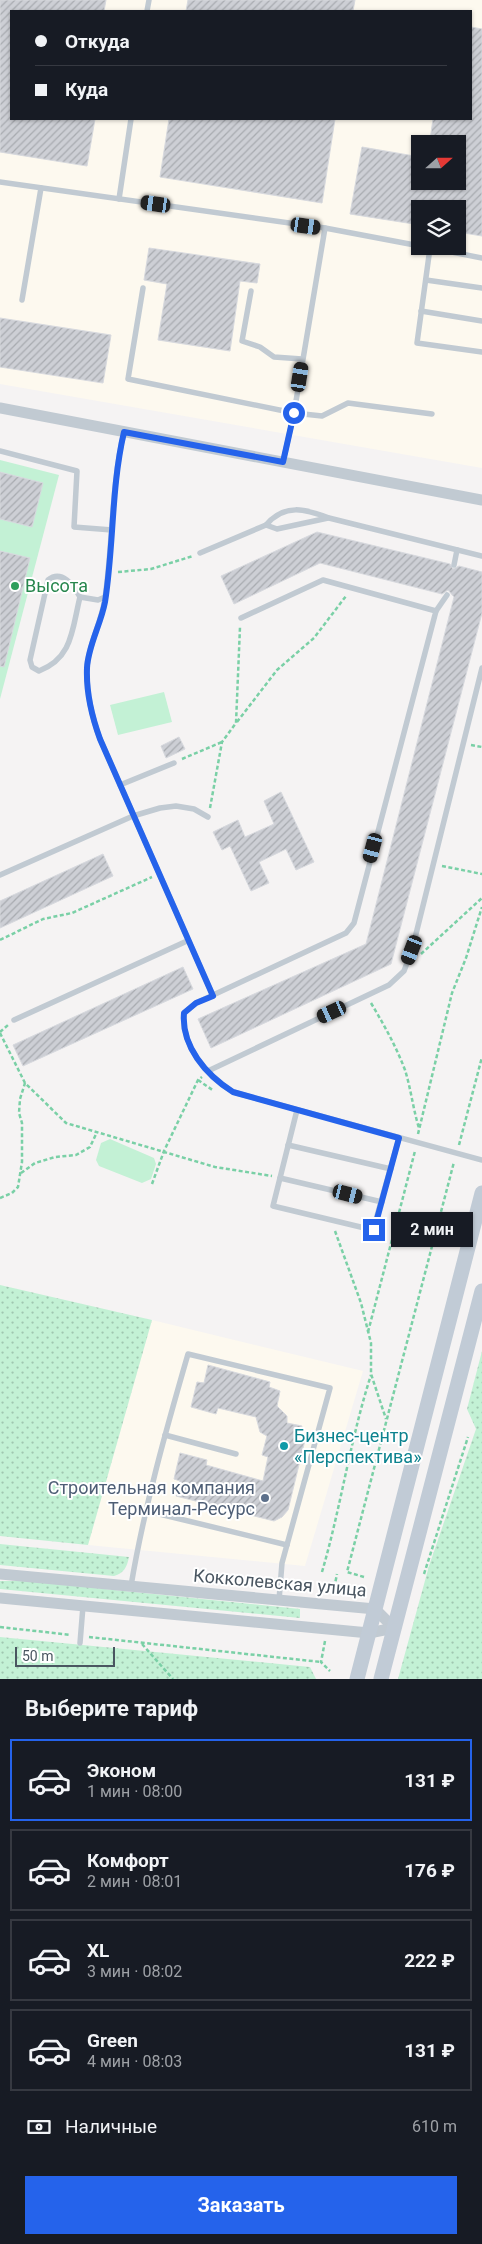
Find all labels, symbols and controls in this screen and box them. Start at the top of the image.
text: Откуда [65,30,130,53]
text: Куда [65,78,108,101]
north arrow [411,135,466,190]
map controls [411,135,466,255]
car [140,194,171,214]
button: layers [411,200,466,255]
car [290,216,321,236]
car [290,361,309,393]
route start [283,402,305,424]
place label: Высота [25,575,88,596]
marker: Высота [9,580,21,592]
car [361,832,384,864]
car [399,933,424,967]
car [315,999,348,1025]
car [331,1183,364,1205]
callout: 2 мин [392,1212,474,1248]
route end [363,1219,385,1241]
text: 2 мин [410,1220,454,1239]
place label: Бизнес-центр «Перспектива» [294,1425,422,1467]
marker: Бизнес-центр «Перспектива» [278,1440,290,1452]
place label: Строительная компания Терминал-Ресурс [48,1477,255,1519]
marker: Строительная компания Терминал-Ресурс [259,1492,271,1504]
street label: Кокколевская улица [192,1564,368,1601]
scale bar [15,1644,115,1667]
text: 50 m [22,1648,54,1664]
text: Выберите тариф [25,1696,198,1721]
icon: car [27,1758,72,1803]
text: Эконом [87,1759,156,1782]
text: 131 ₽ [404,1769,455,1792]
text: 1 мин · 08:00 [87,1782,182,1801]
icon: car [27,1848,72,1893]
text: Комфорт [87,1849,169,1872]
text: 176 ₽ [404,1859,455,1882]
text: 2 мин · 08:01 [87,1872,182,1891]
icon: car [27,1938,72,1983]
text: XL [87,1939,109,1962]
text: 222 ₽ [404,1949,455,1972]
text: 3 мин · 08:02 [87,1962,182,1981]
icon: car [27,2028,72,2073]
text: Green [87,2029,138,2052]
text: 131 ₽ [404,2039,455,2062]
text: 4 мин · 08:03 [87,2052,182,2071]
icon: cash [25,2113,53,2141]
text: Наличные [65,2115,157,2138]
text: 610 m [412,2117,457,2136]
button: Заказать [25,2176,457,2234]

